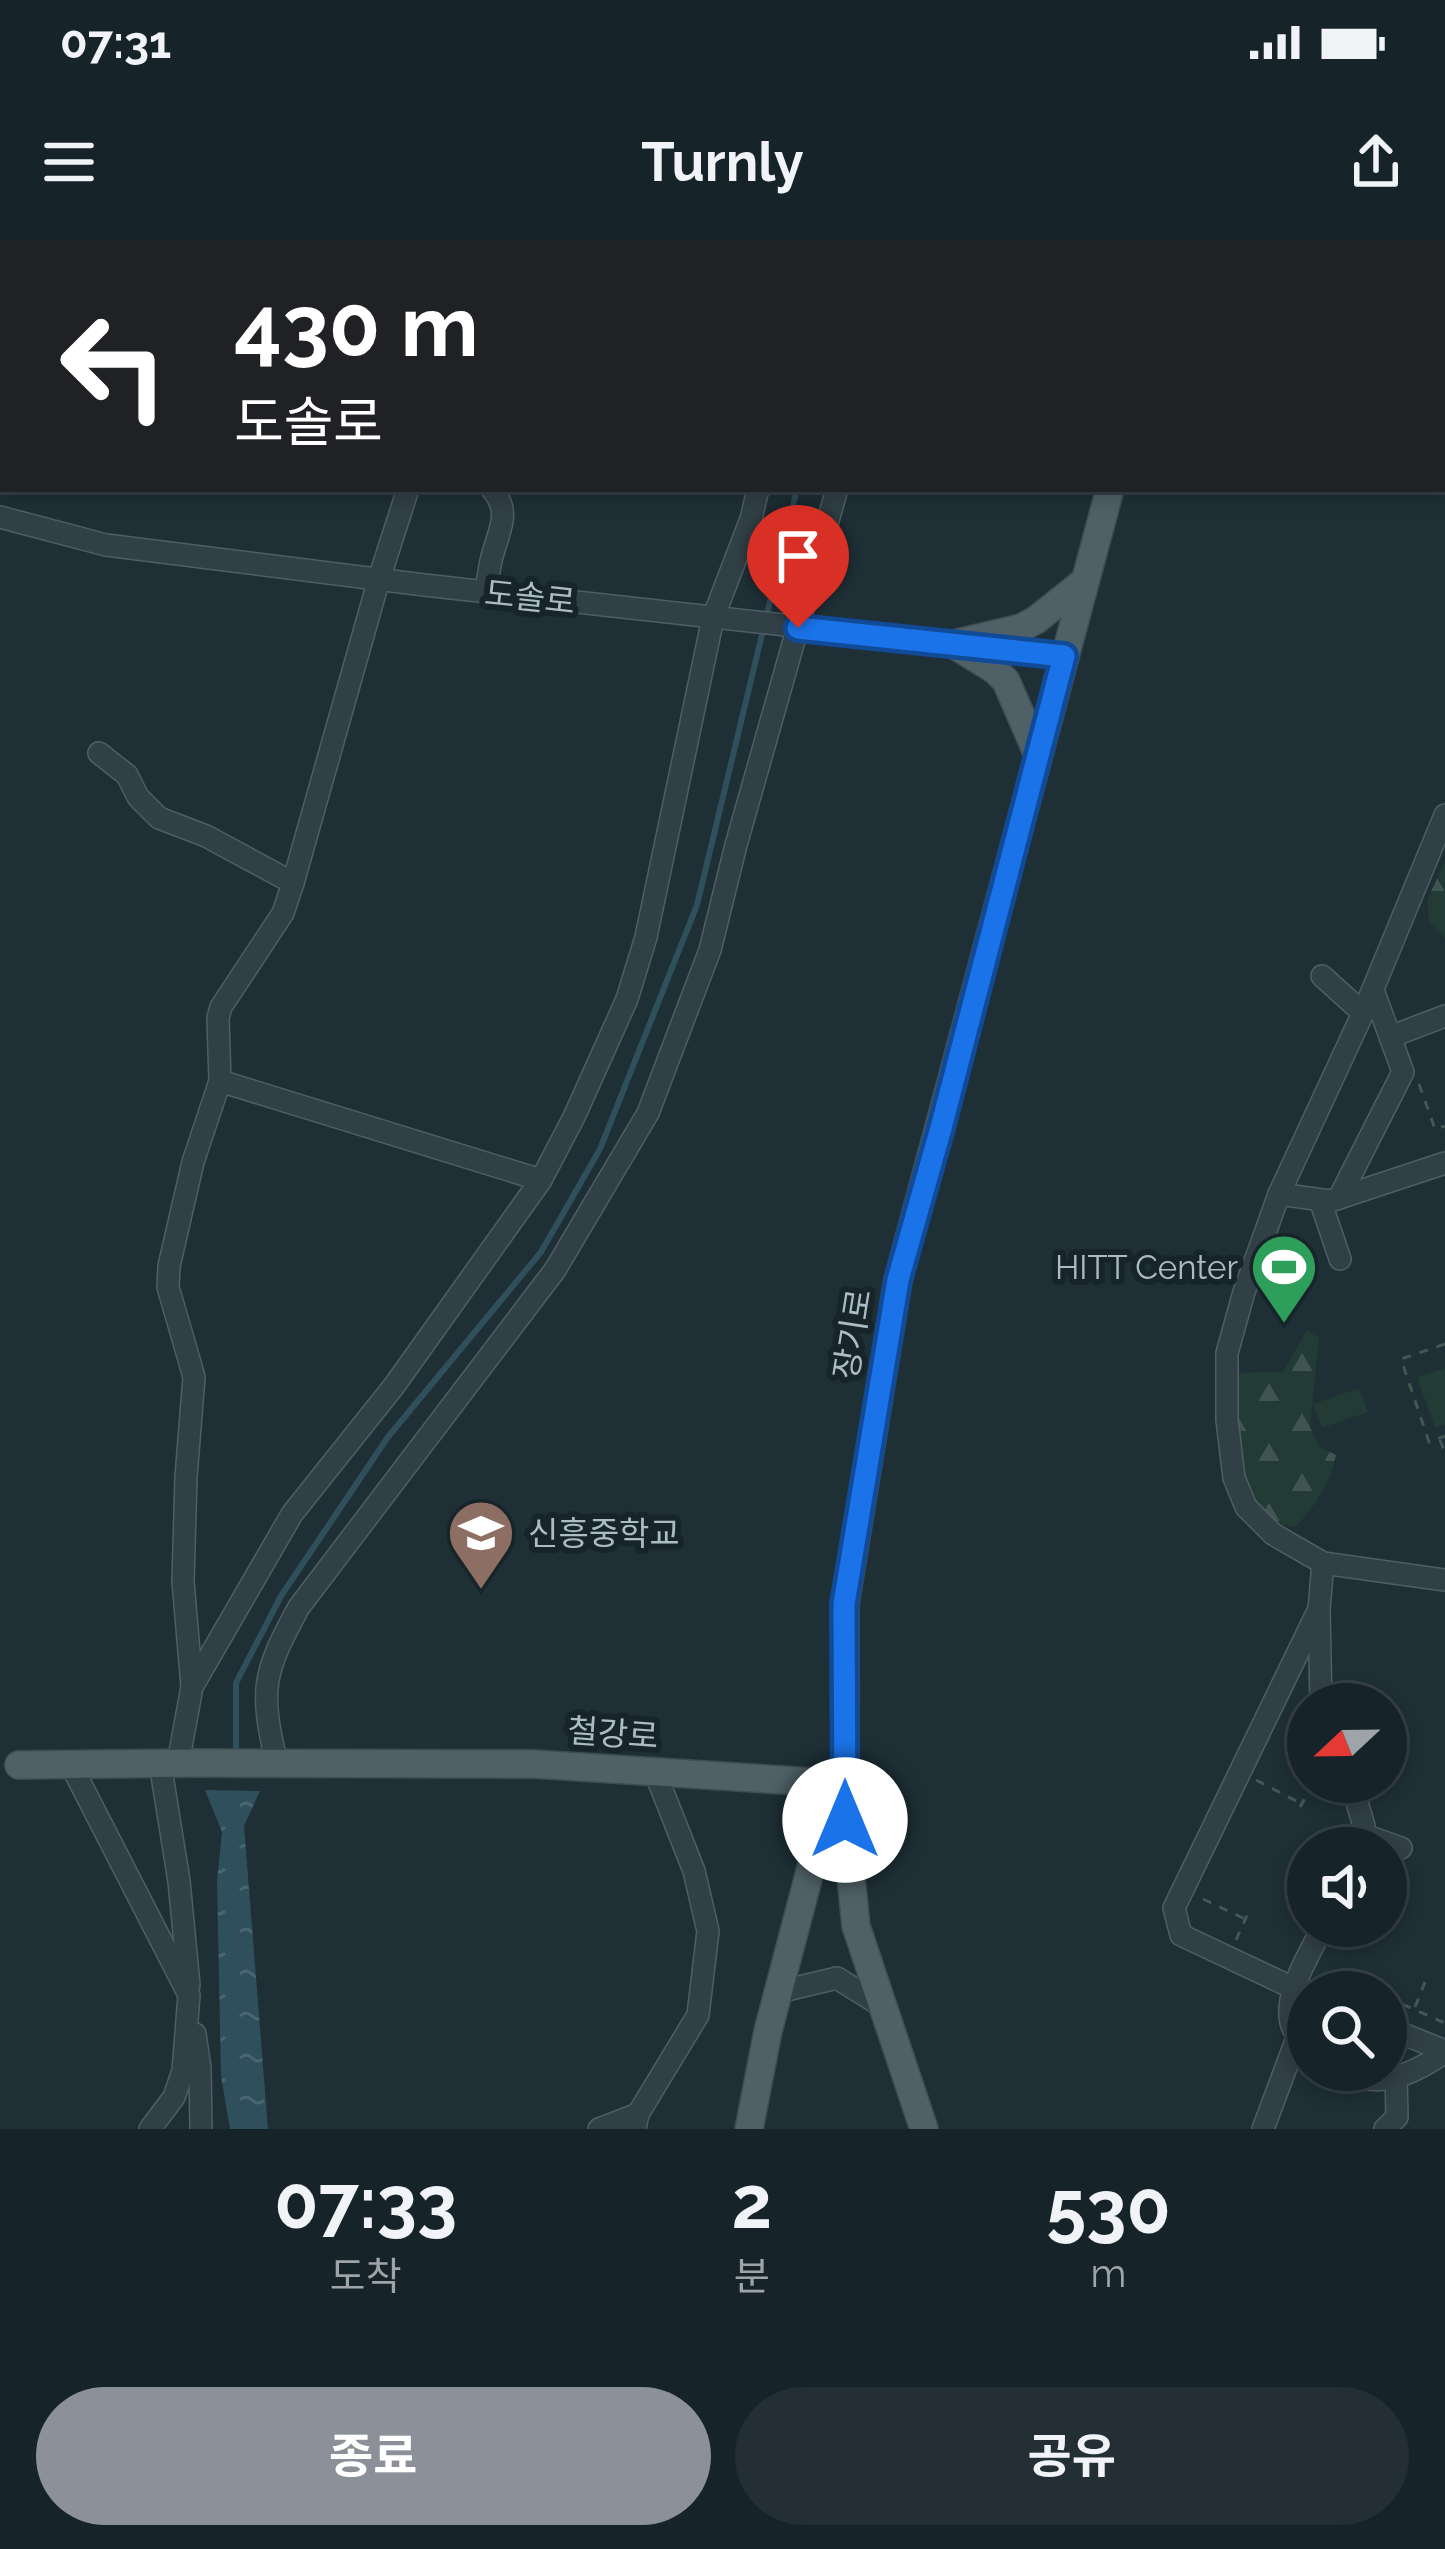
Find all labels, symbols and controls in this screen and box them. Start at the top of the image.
text: 07:31 [60,16,171,69]
icon: menu [36,129,102,195]
icon: share [1343,129,1409,195]
text: Turnly [641,130,804,194]
text: 430 m [234,277,479,376]
icon: left [36,288,192,444]
text: 도솔로 [234,390,383,454]
pin [747,505,849,628]
icon: arrive [765,523,831,589]
street label: 도솔로 [483,573,577,622]
sports icon: HITT Center [1249,1232,1319,1326]
place label: HITT Center [1055,1248,1238,1287]
street label: 장기로 [826,1286,879,1382]
school or university icon: 신흥중학교 [446,1498,516,1592]
place label: 신흥중학교 [528,1514,680,1553]
north arrow [1287,1683,1407,1803]
map controls [1287,1683,1407,2091]
street label: 철강로 [566,1711,660,1756]
position arrow [782,1757,908,1883]
button: sound [1287,1827,1407,1947]
button: search [1287,1971,1407,2091]
text: 07:33 [274,2160,457,2245]
text: 2 [731,2160,772,2245]
text: 530 [1046,2165,1171,2250]
text: m [1091,2250,1126,2296]
text: 도착 [330,2253,402,2299]
text: 분 [734,2253,770,2299]
button: 종료 [36,2387,711,2525]
button: 공유 [735,2387,1409,2525]

